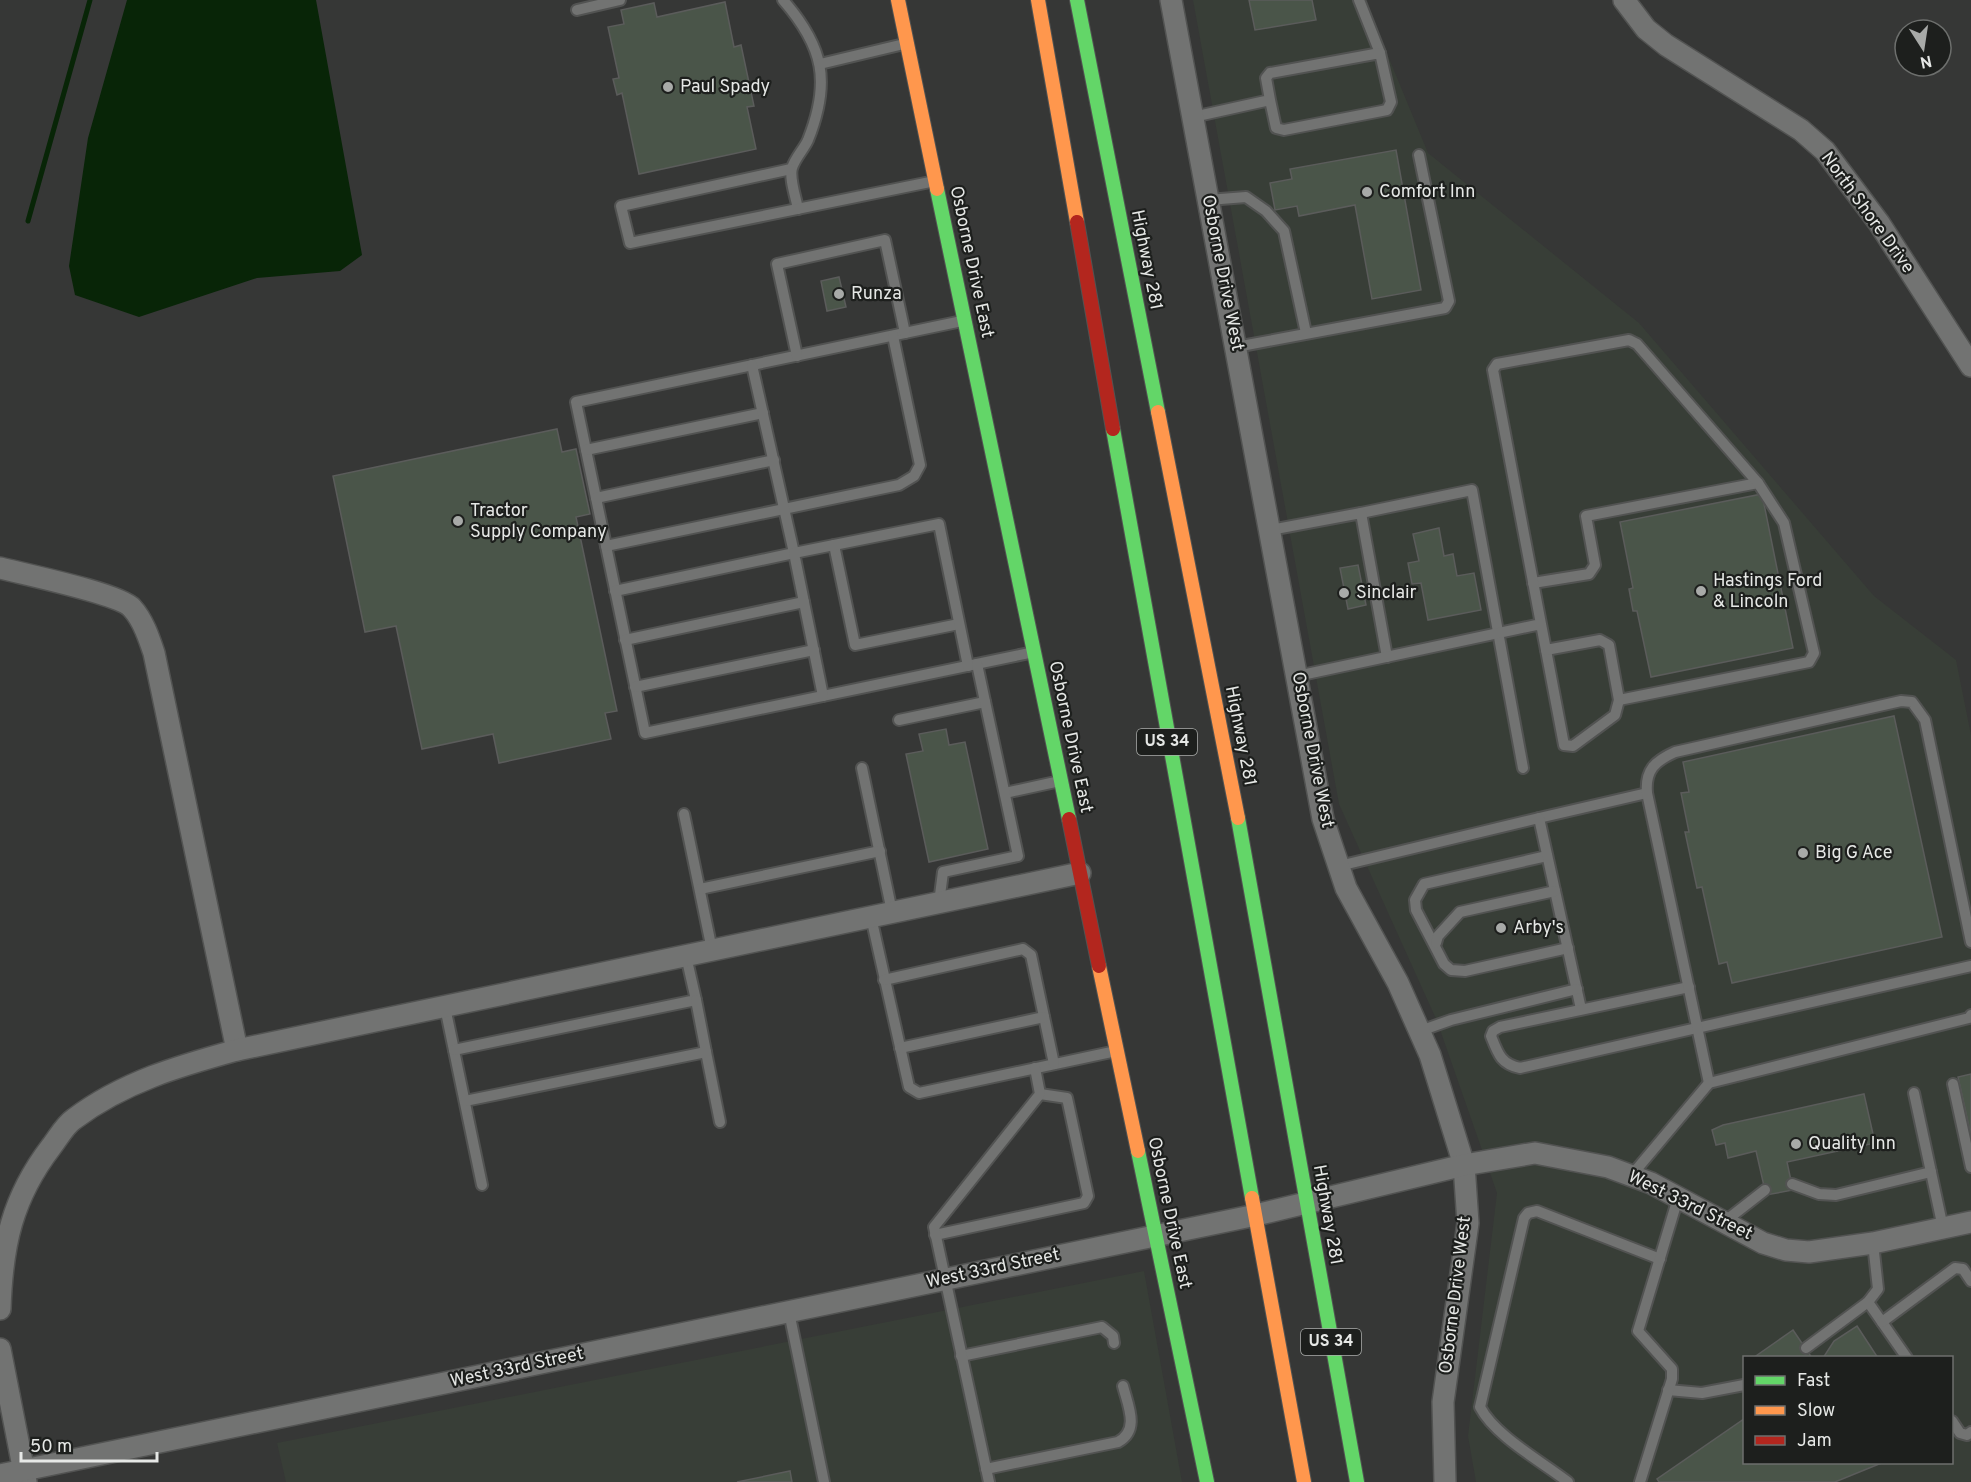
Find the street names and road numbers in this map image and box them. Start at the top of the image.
street label: North Shore Drive [1815,148,1919,278]
street label: Osborne Drive East [944,184,998,340]
street label: Osborne Drive West [1196,193,1248,353]
street label: Highway 281 [1125,208,1167,312]
street label: Osborne Drive East [1043,659,1097,815]
street label: Osborne Drive West [1286,670,1338,830]
street label: Highway 281 [1219,684,1261,788]
road number: US 34 [1137,729,1197,755]
street label: Osborne Drive East [1142,1135,1196,1291]
street label: Highway 281 [1307,1163,1347,1267]
street label: West 33rd Street [1624,1166,1756,1246]
street label: Osborne Drive West [1435,1215,1477,1375]
street label: West 33rd Street [924,1244,1062,1294]
road number: US 34 [1301,1329,1361,1355]
street label: West 33rd Street [448,1343,586,1393]

